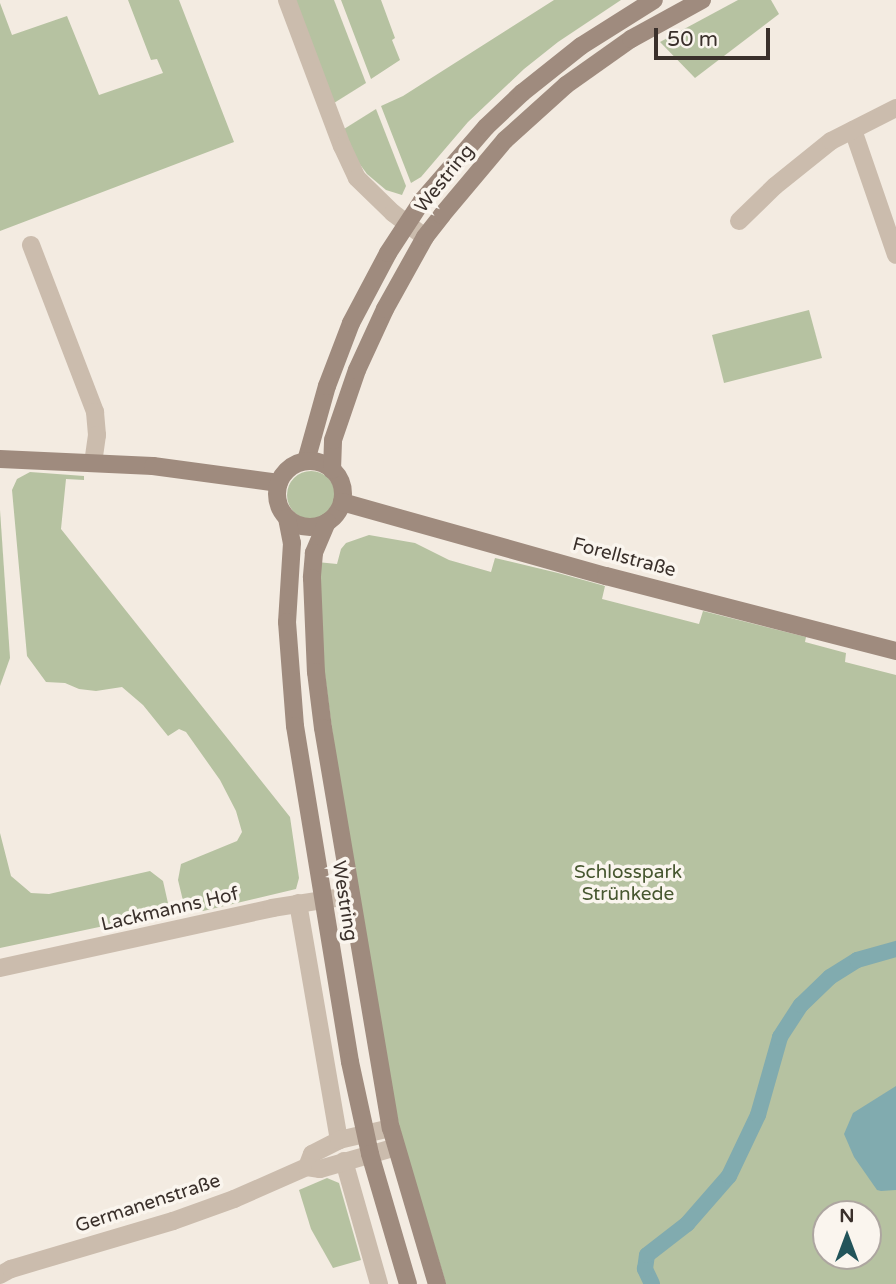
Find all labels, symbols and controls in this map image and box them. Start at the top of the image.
scale bar [658,14,774,58]
text: 50 m [667,27,718,52]
street label: Westring [411,140,479,218]
street label: Forellstraße [570,533,678,583]
street label: Westring [326,859,362,943]
park label: Schlosspark Strünkede [574,862,682,906]
street label: Lackmanns Hof [99,883,241,937]
street label: Germanenstraße [73,1170,223,1238]
north arrow [812,1200,882,1270]
text: N [839,1205,855,1227]

